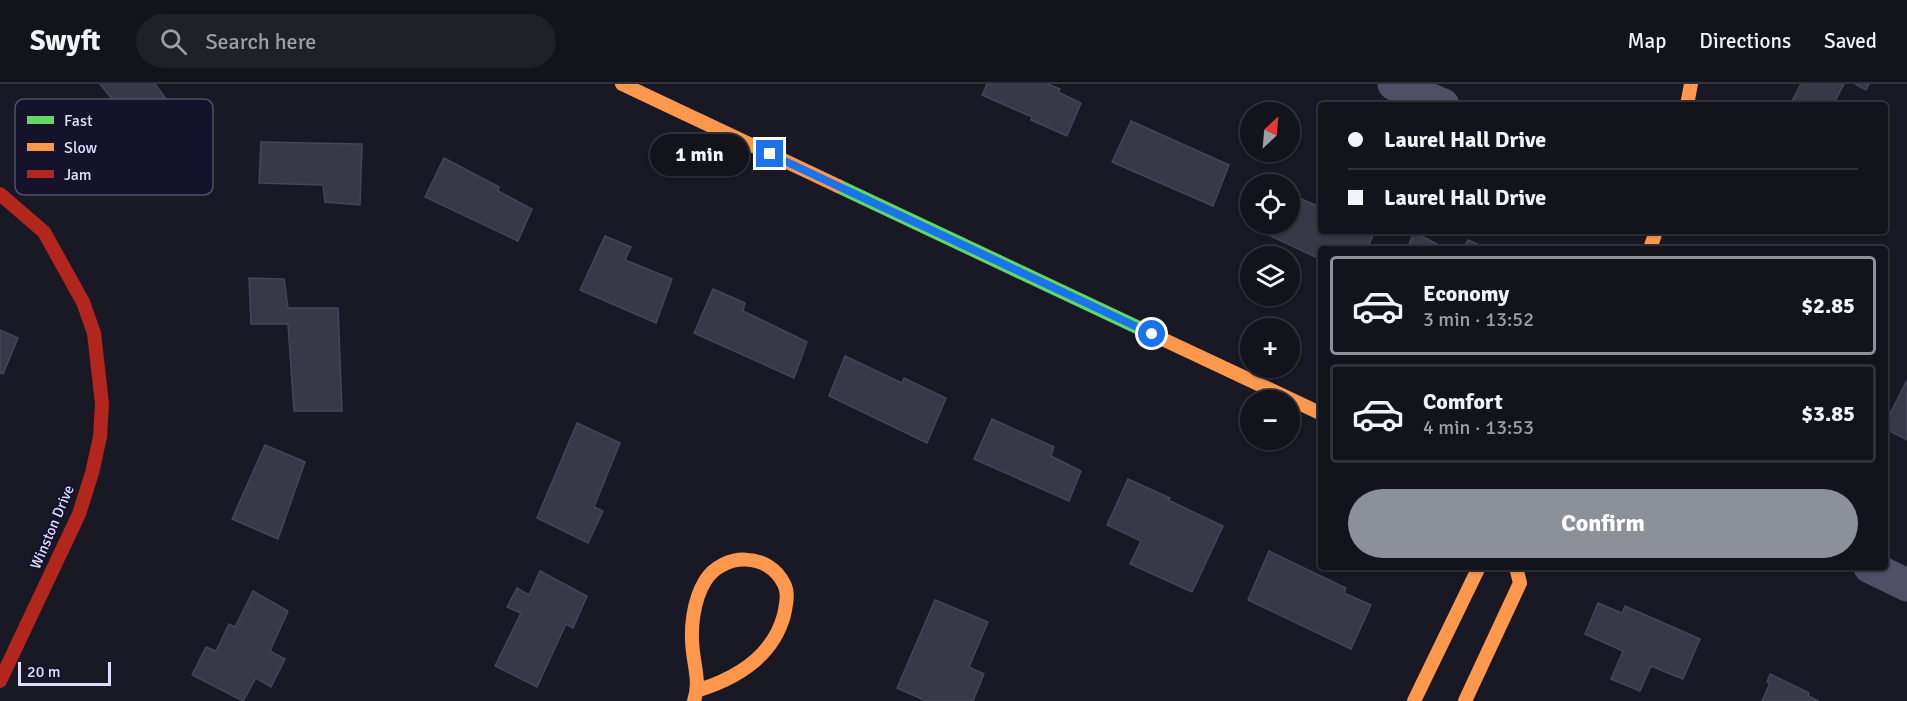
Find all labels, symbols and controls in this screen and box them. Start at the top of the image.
search box [136,14,556,68]
text: Swyft [30,24,100,58]
icon: search [157,25,190,58]
text: Search here [205,28,316,55]
text: Map [1628,28,1666,54]
text: Directions [1699,28,1791,54]
text: Saved [1824,28,1877,54]
legend [15,99,213,195]
north arrow [1240,102,1300,162]
map controls [1240,102,1300,450]
text: Fast [64,111,93,131]
text: Laurel Hall Drive [1384,126,1546,153]
callout: 1 min [650,133,749,175]
text: Slow [64,138,98,158]
route end [756,140,783,167]
text: 1 min [675,142,724,167]
text: Jam [64,165,92,185]
button: locate [1240,174,1300,234]
text: Laurel Hall Drive [1384,184,1546,211]
button: layers [1240,246,1300,306]
icon: car [1351,279,1405,333]
text: Economy [1423,280,1509,307]
text: $2.85 [1801,292,1855,319]
text: 3 min · 13:52 [1423,307,1534,332]
button: + [1240,318,1300,378]
route start [1138,320,1165,347]
icon: car [1351,387,1405,441]
text: Comfort [1423,388,1503,415]
button: − [1240,390,1300,450]
text: $3.85 [1801,400,1855,427]
text: 4 min · 13:53 [1423,415,1534,440]
street label: Winston Drive [26,482,78,572]
button: Confirm [1348,489,1858,558]
scale bar [18,659,111,686]
text: 20 m [27,662,61,682]

